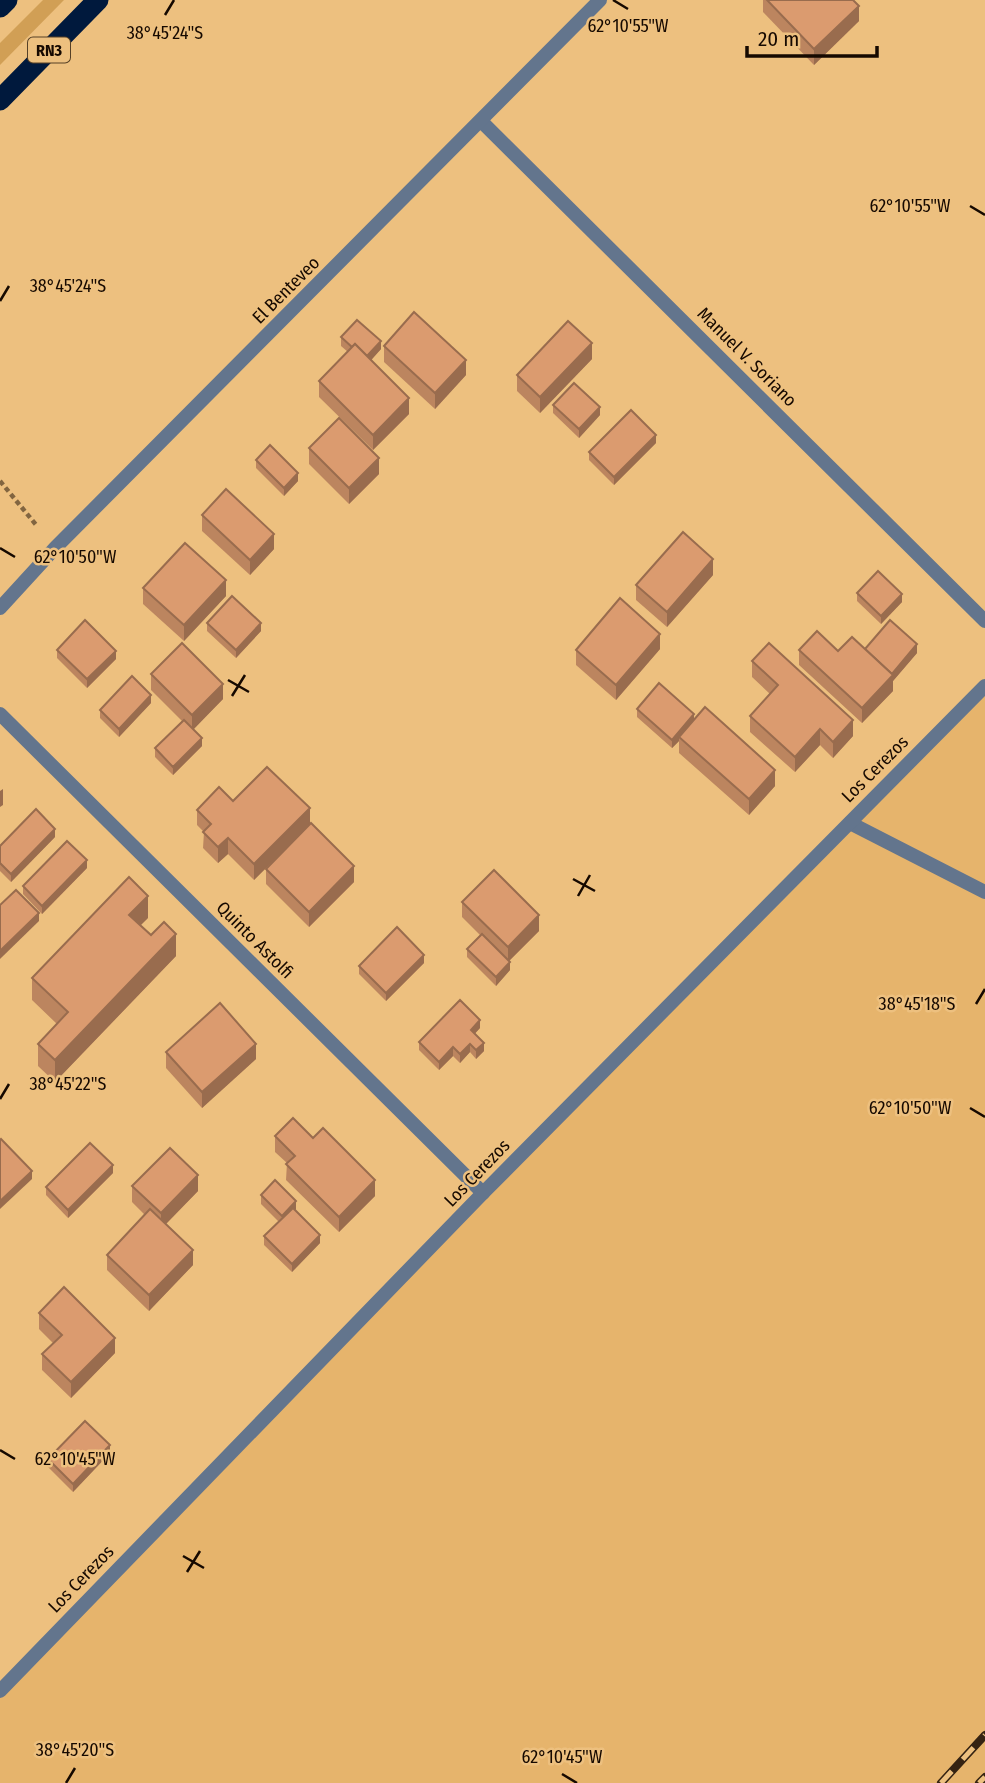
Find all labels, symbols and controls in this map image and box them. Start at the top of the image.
scale bar [747,14,876,58]
text: 62°10'55"W [587,15,669,37]
text: 38°45'24"S [127,22,203,44]
text: 20 m [758,26,799,52]
road number: RN3 [28,38,70,62]
text: 62°10'55"W [869,195,951,217]
street label: El Benteveo [248,252,324,328]
text: 38°45'24"S [30,275,106,297]
street label: Manuel V. Soriano [693,303,801,411]
text: 62°10'50"W [34,546,117,568]
street label: Los Cerezos [837,731,913,807]
street label: Quinto Astolfi [212,897,298,983]
text: 38°45'18"S [879,993,956,1015]
text: 38°45'22"S [29,1073,107,1095]
text: 62°10'50"W [869,1097,952,1119]
street label: Los Cerezos [439,1134,515,1211]
text: 62°10'45"W [35,1448,116,1470]
street label: Los Cerezos [43,1540,119,1617]
text: 38°45'20"S [36,1739,114,1761]
text: 62°10'45"W [522,1746,603,1768]

